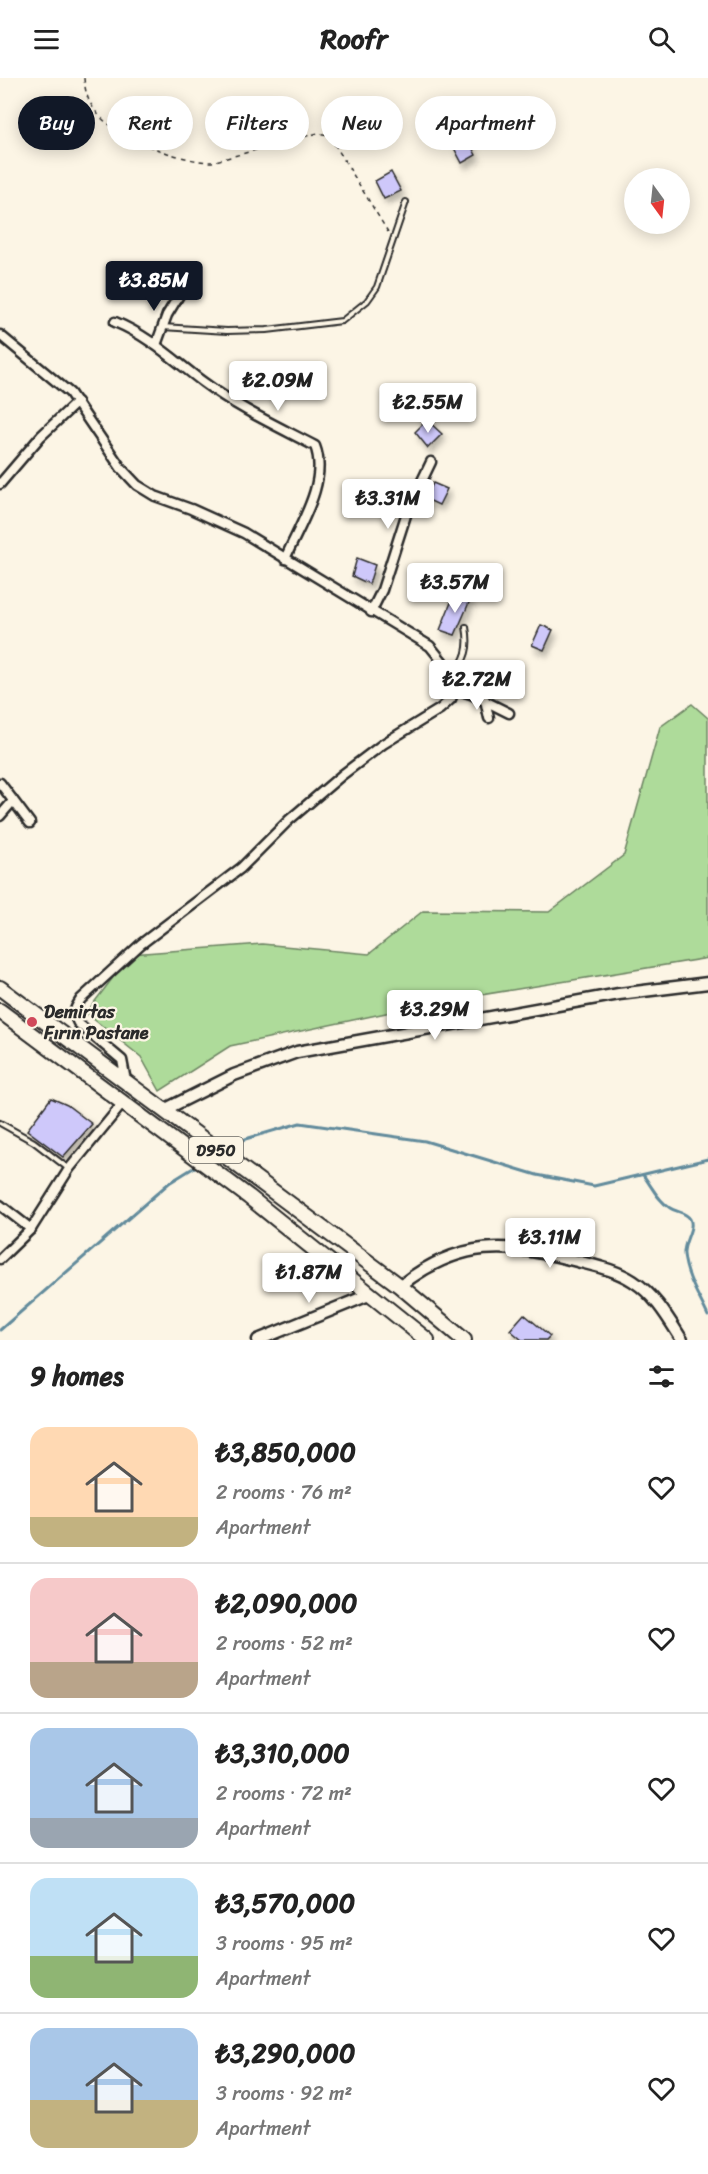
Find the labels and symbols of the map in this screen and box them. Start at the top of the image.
north arrow [624,168,690,234]
pin: ₺3.85M [105,261,203,312]
pin: ₺2.09M [229,361,327,412]
pin: ₺2.55M [379,383,477,434]
pin: ₺3.31M [339,479,437,530]
pin: ₺3.57M [406,563,504,614]
pin: ₺2.72M [428,660,526,711]
pin: ₺3.29M [386,990,484,1041]
place label: Demirtas Fırın Pastane [43,996,149,1049]
marker: Demirtas Fırın Pastane [25,1015,39,1029]
road number: D950 [189,1137,243,1163]
pin: ₺3.11M [501,1218,599,1269]
pin: ₺1.87M [260,1253,358,1304]

